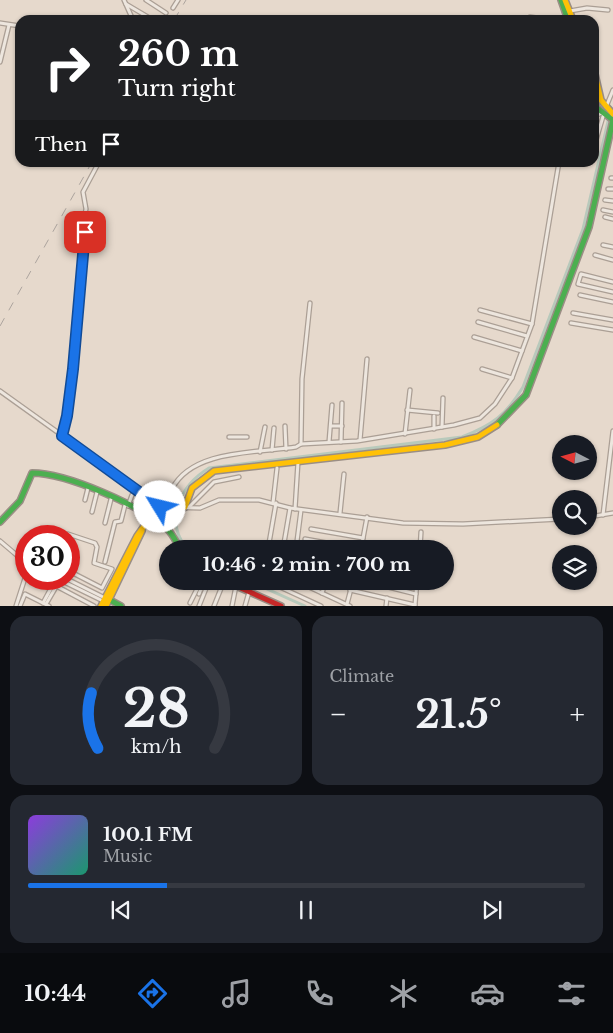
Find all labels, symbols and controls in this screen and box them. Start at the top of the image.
text: 260 m [118,32,239,75]
icon: right [35,35,100,100]
text: Turn right [118,75,236,102]
icon: arrive [97,130,125,158]
text: Then [35,133,87,156]
pin [64,211,106,253]
icon: arrive [71,218,99,246]
north arrow [552,435,598,480]
map controls [552,435,597,590]
position arrow [133,480,185,532]
button: search [552,490,597,535]
speed limit sign: 30 [15,525,80,590]
button: layers [552,545,597,590]
text: 10:46 · 2 min · 700 m [202,553,411,576]
text: Climate [330,666,394,686]
text: 28 [122,677,189,741]
text: 21.5° [415,691,502,738]
text: − [330,697,347,732]
text: + [570,697,585,732]
text: km/h [130,736,181,758]
text: 100.1 FM [103,823,193,846]
text: Music [103,846,152,866]
icon: previous [107,896,135,924]
icon: pause [292,896,320,924]
icon: next [478,896,506,924]
icon: directions [135,976,170,1011]
icon: music [219,976,254,1011]
icon: phone [302,976,337,1011]
icon: climate [386,976,421,1011]
icon: car [470,976,505,1011]
icon: filters [554,976,589,1011]
text: 10:44 [24,980,86,1007]

